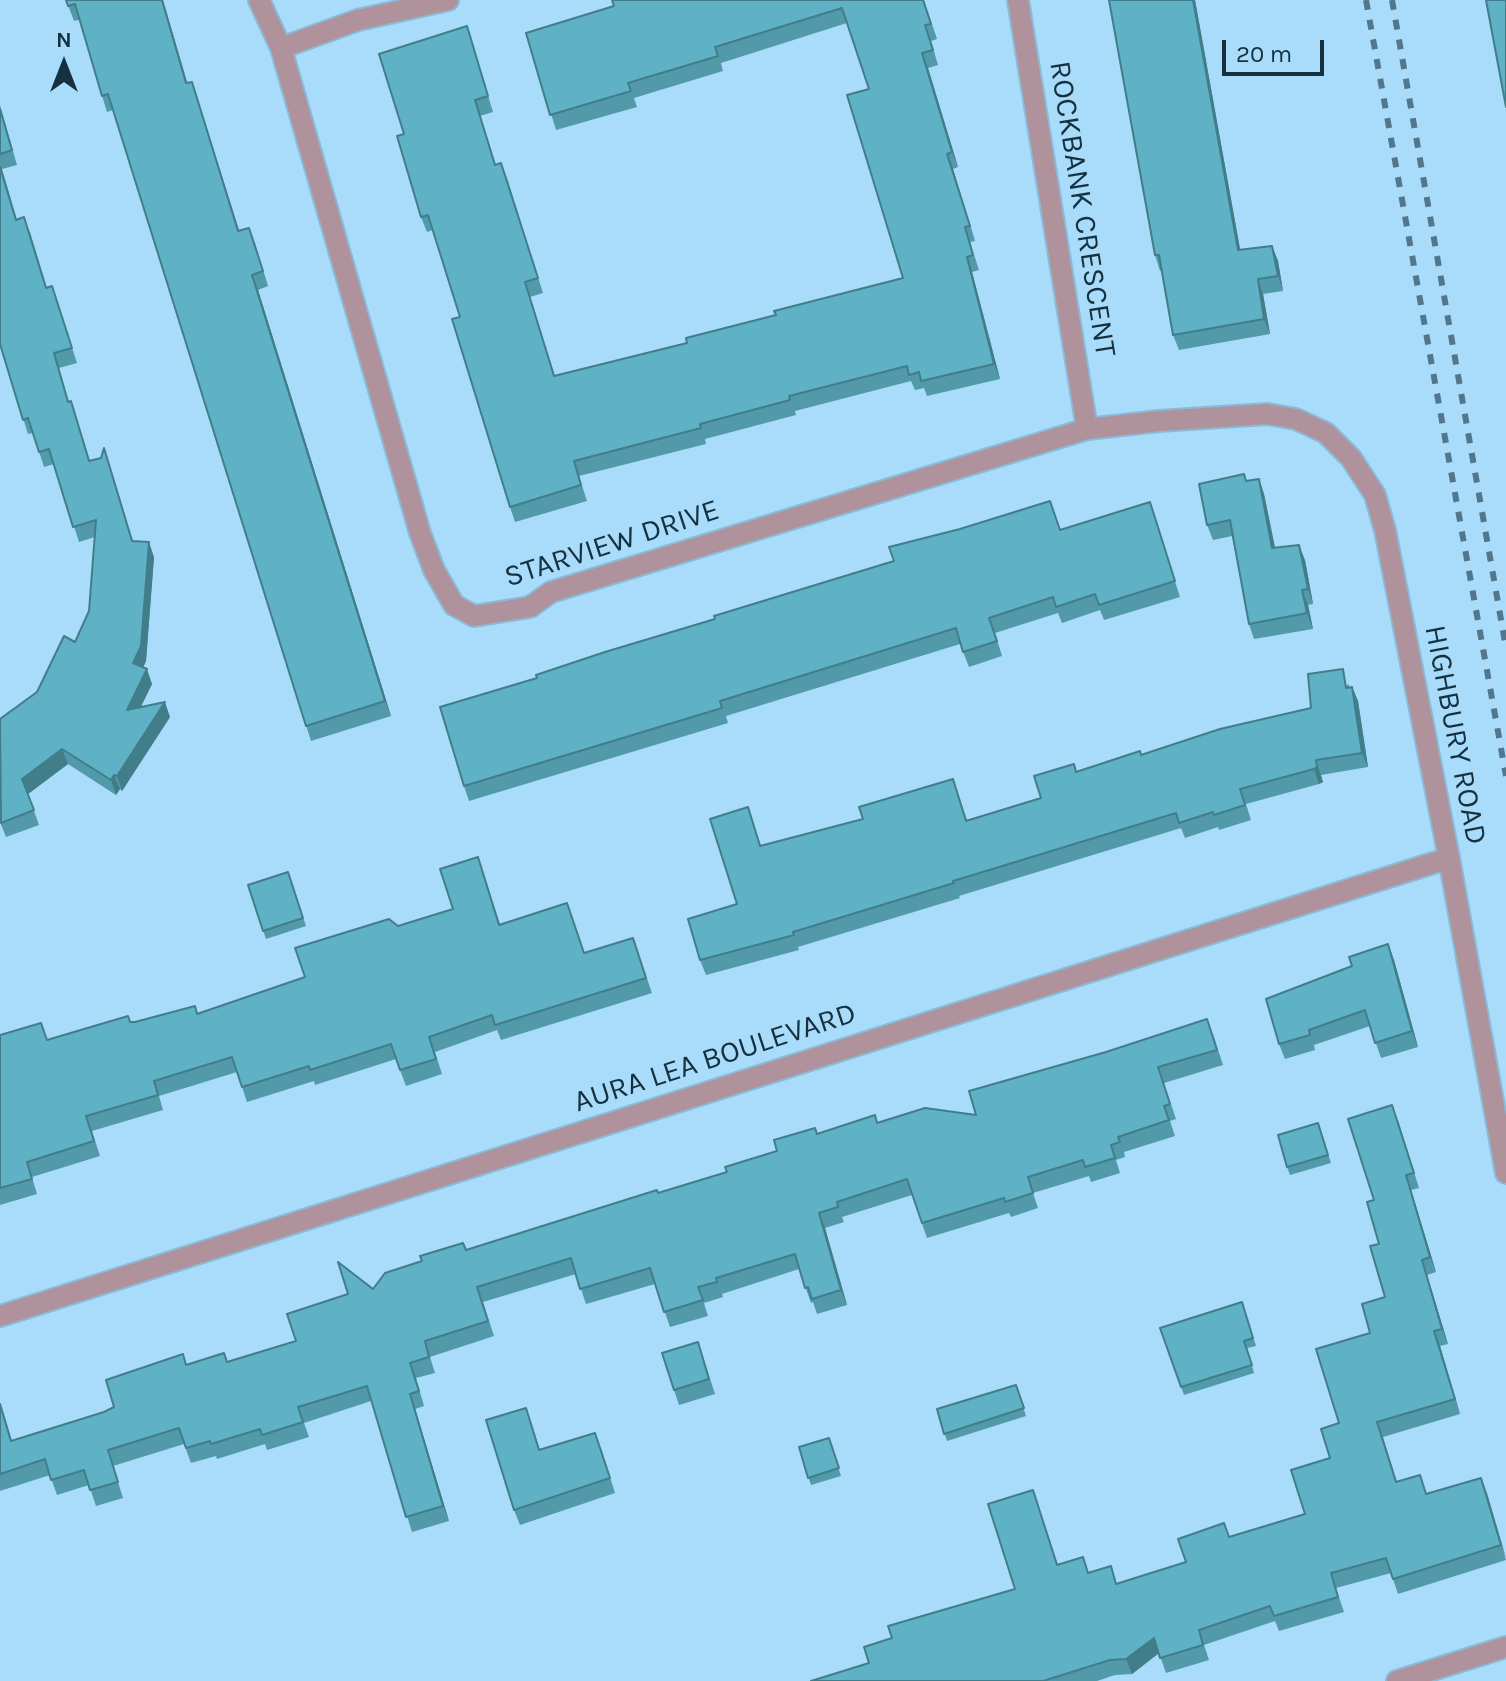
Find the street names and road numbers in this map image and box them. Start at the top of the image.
street label: ROCKBANK CRESCENT [1041,59,1123,359]
street label: STARVIEW DRIVE [500,492,724,596]
street label: HIGHBURY ROAD [1416,622,1494,848]
street label: AURA LEA BOULEVARD [569,995,861,1121]

